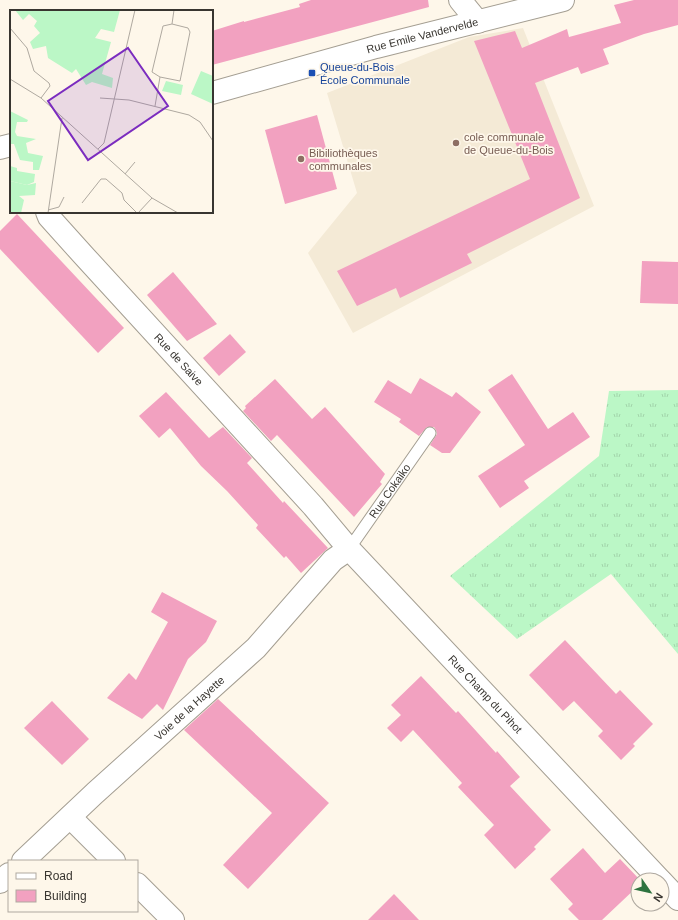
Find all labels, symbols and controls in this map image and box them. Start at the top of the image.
inset map [10,10,213,213]
street label: Rue Emile Vandervelde [365,16,479,55]
place label: Queue-du-Bois École Communale [320,61,410,86]
marker: Queue-du-Bois École Communale [307,68,317,78]
place label: cole communale de Queue-du-Bois [464,131,554,156]
marker: cole communale de Queue-du-Bois [451,138,461,148]
place label: Bibiliothèques communales [309,147,378,172]
marker: Bibiliothèques communales [296,154,306,164]
street label: Rue de Saive [152,331,205,388]
street label: Rue Cokaiko [367,462,413,520]
street label: Rue Champ du Pihot [446,653,525,735]
street label: Voie de la Hayette [152,674,227,742]
legend [8,860,138,912]
text: Road [44,869,73,883]
north arrow [630,872,670,912]
text: Building [44,889,87,903]
text: N [651,891,665,904]

